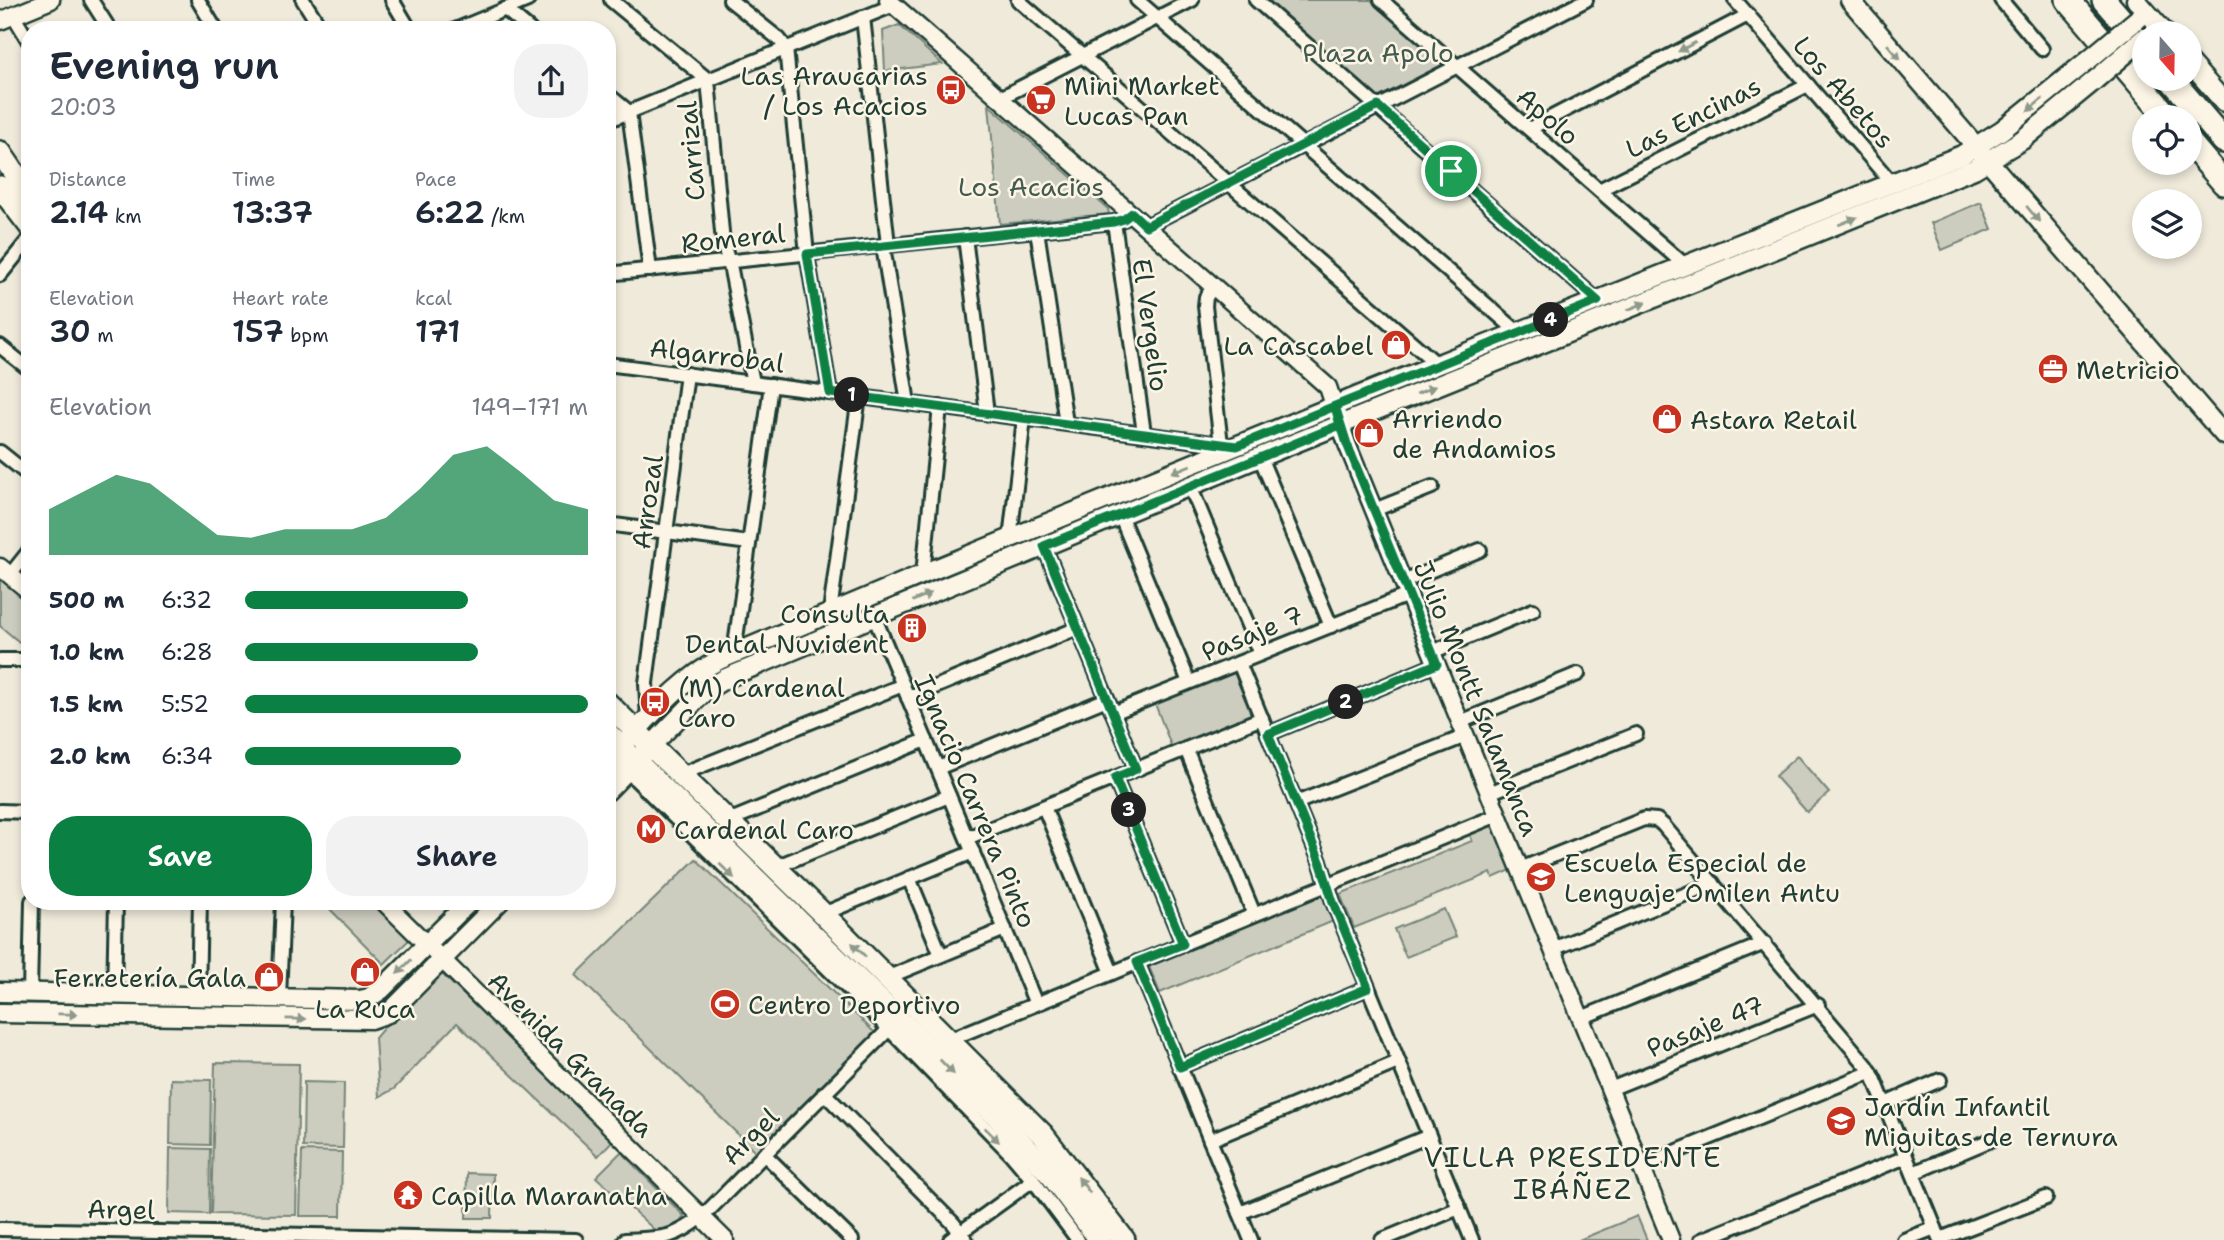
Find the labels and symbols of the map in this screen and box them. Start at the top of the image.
north arrow [2132,21,2202,91]
street label: Los Abetos [1785,28,1903,156]
park label: Plaza Apolo [1302,35,1454,70]
one-way arrow [1677,40,1697,52]
one-way arrow [1886,43,1901,60]
place label: Las Araucarias / Los Acacios [741,58,928,123]
place label: Mini Market Lucas Pan [1064,68,1220,133]
street label: Las Encinas [1619,68,1767,166]
bus stop icon: Las Araucarias / Los Acacios [934,73,968,107]
street label: Apolo [1509,79,1587,153]
supermarket icon: Mini Market Lucas Pan [1024,83,1058,117]
one-way arrow [2026,97,2044,113]
street label: Carrizal [669,100,713,202]
pin [1421,141,1481,201]
park label: Los Acacios [958,169,1104,204]
one-way arrow [2025,205,2040,222]
street label: Romeral [679,215,787,261]
one-way arrow [1838,215,1859,226]
street label: El Vergelio [1124,256,1178,394]
one-way arrow [1627,300,1648,311]
pin: 4 [1534,302,1568,338]
place label: La Cascabel [1223,328,1373,363]
shop icon: La Cascabel [1379,328,1413,362]
street label: Algarrobal [648,329,786,381]
office icon: Metricio [2036,352,2070,386]
place label: Metricio [2076,352,2180,387]
pin: 1 [834,378,870,412]
one-way arrow [1415,385,1436,396]
place label: Arriendo de Andamios [1392,401,1557,466]
shop icon: Astara Retail [1650,402,1684,436]
place label: Astara Retail [1690,402,1857,437]
shop icon: Arriendo de Andamios [1352,416,1386,450]
street label: Arrozal [623,452,671,551]
one-way arrow [1171,464,1192,475]
street label: Julio Montt Salamanca [1406,555,1548,841]
one-way arrow [911,591,932,602]
place label: Consulta Dental Nuvident [685,596,889,661]
street label: Pasaje 7 [1196,597,1308,669]
building icon: Consulta Dental Nuvident [895,611,929,645]
street label: Ignacio Carrera Pinto [907,669,1045,933]
place label: (M) Cardenal Caro [678,670,845,735]
pin: 2 [1328,684,1364,720]
bus stop icon: (M) Cardenal Caro [638,685,672,719]
pin: 3 [1112,792,1146,828]
metro station icon: Cardenal Caro [634,812,668,846]
place label: Cardenal Caro [674,812,854,847]
place label: Escuela Especial de Lenguaje Omilen Antu [1564,845,1840,910]
school or university icon: Escuela Especial de Lenguaje Omilen Antu [1524,860,1558,894]
one-way arrow [718,862,735,878]
one-way arrow [850,942,867,959]
shop icon: La Ruca [348,955,382,989]
one-way arrow [396,959,413,976]
place label: Ferretería Gala [54,960,246,995]
shop icon: Ferretería Gala [252,960,286,994]
street label: Avenida Granada [480,963,662,1145]
sports icon: Centro Deportivo [708,987,742,1021]
place label: Centro Deportivo [748,987,960,1022]
street label: Pasaje 47 [1641,987,1769,1065]
place label: La Ruca [315,991,415,1026]
one-way arrow [57,1008,79,1020]
one-way arrow [285,1013,307,1024]
one-way arrow [938,1058,955,1075]
place label: Jardín Infantil Miguitas de Ternura [1864,1089,2118,1154]
street label: Argel [714,1100,786,1172]
school or university icon: Jardín Infantil Miguitas de Ternura [1824,1104,1858,1138]
one-way arrow [983,1127,1000,1144]
district label: VILLA PRESIDENTE IBÁÑEZ [1423,1138,1723,1208]
one-way arrow [1077,1176,1091,1194]
temple icon: Capilla Maranatha [391,1178,425,1212]
place label: Capilla Maranatha [431,1178,667,1213]
street label: Argel [87,1191,155,1227]

